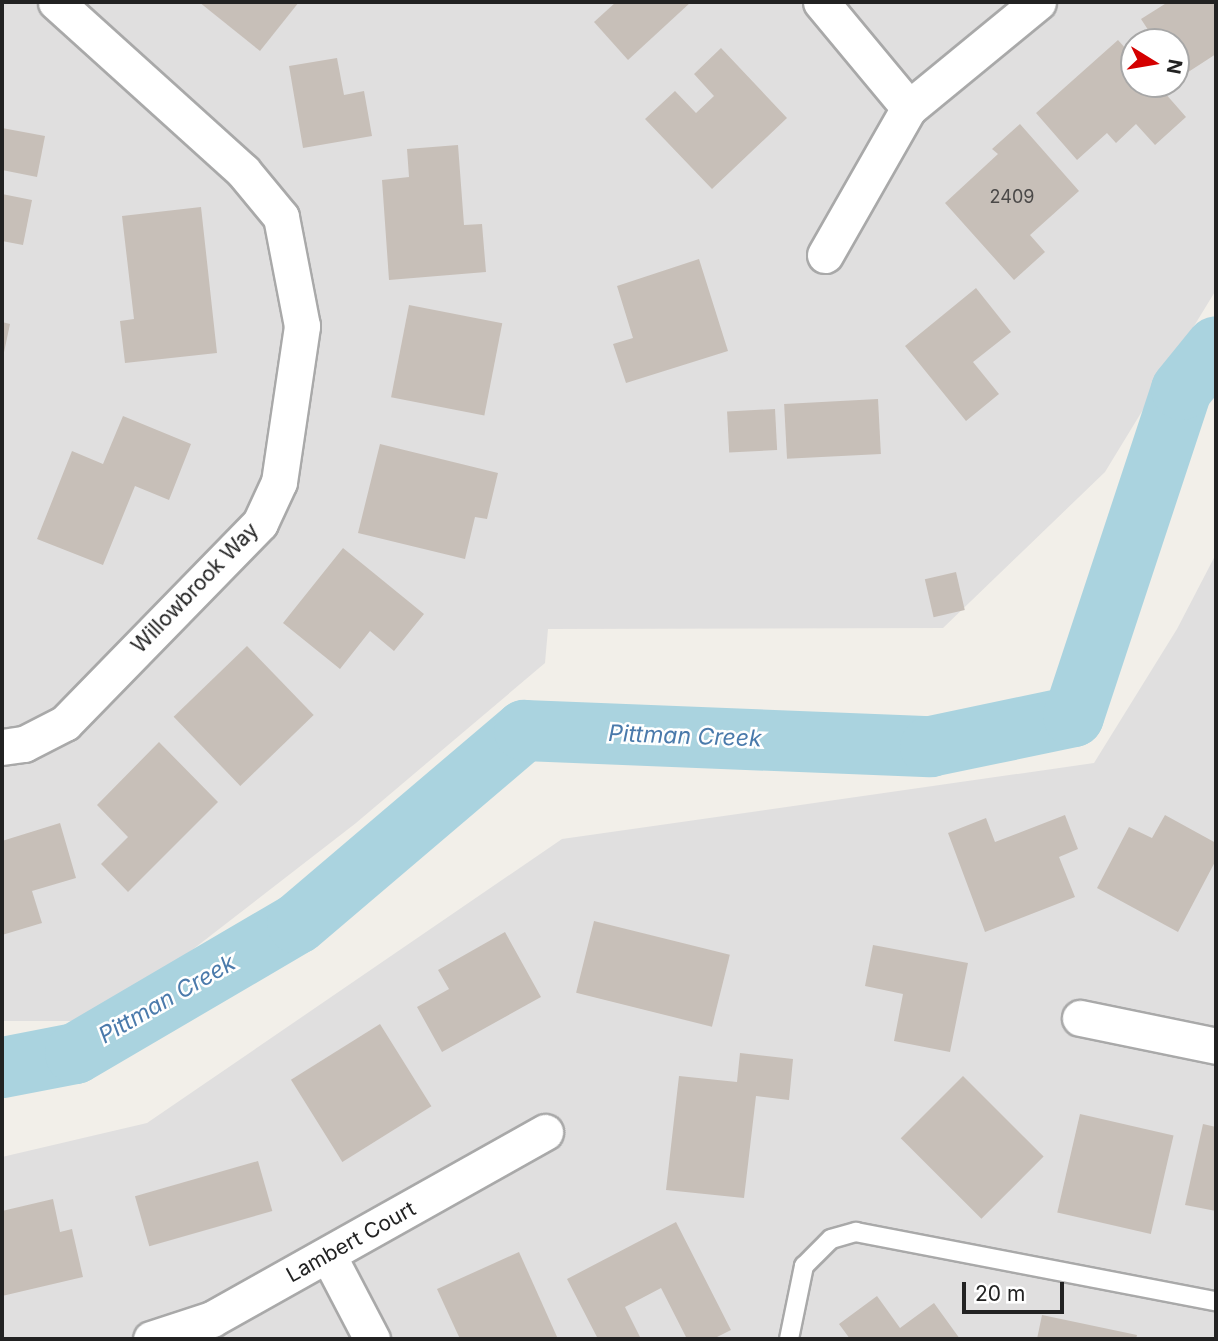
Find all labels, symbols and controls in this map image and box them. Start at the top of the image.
north arrow [1120,28,1190,98]
text: N [1161,57,1187,76]
house number: 2409 [990,186,1034,208]
street label: Willowbrook Way [126,518,264,658]
water label: Pittman Creek [608,720,762,752]
water label: Pittman Creek [94,949,240,1049]
street label: Lambert Court [282,1196,420,1288]
scale bar [966,1268,1068,1312]
text: 20 m [975,1281,1025,1306]

